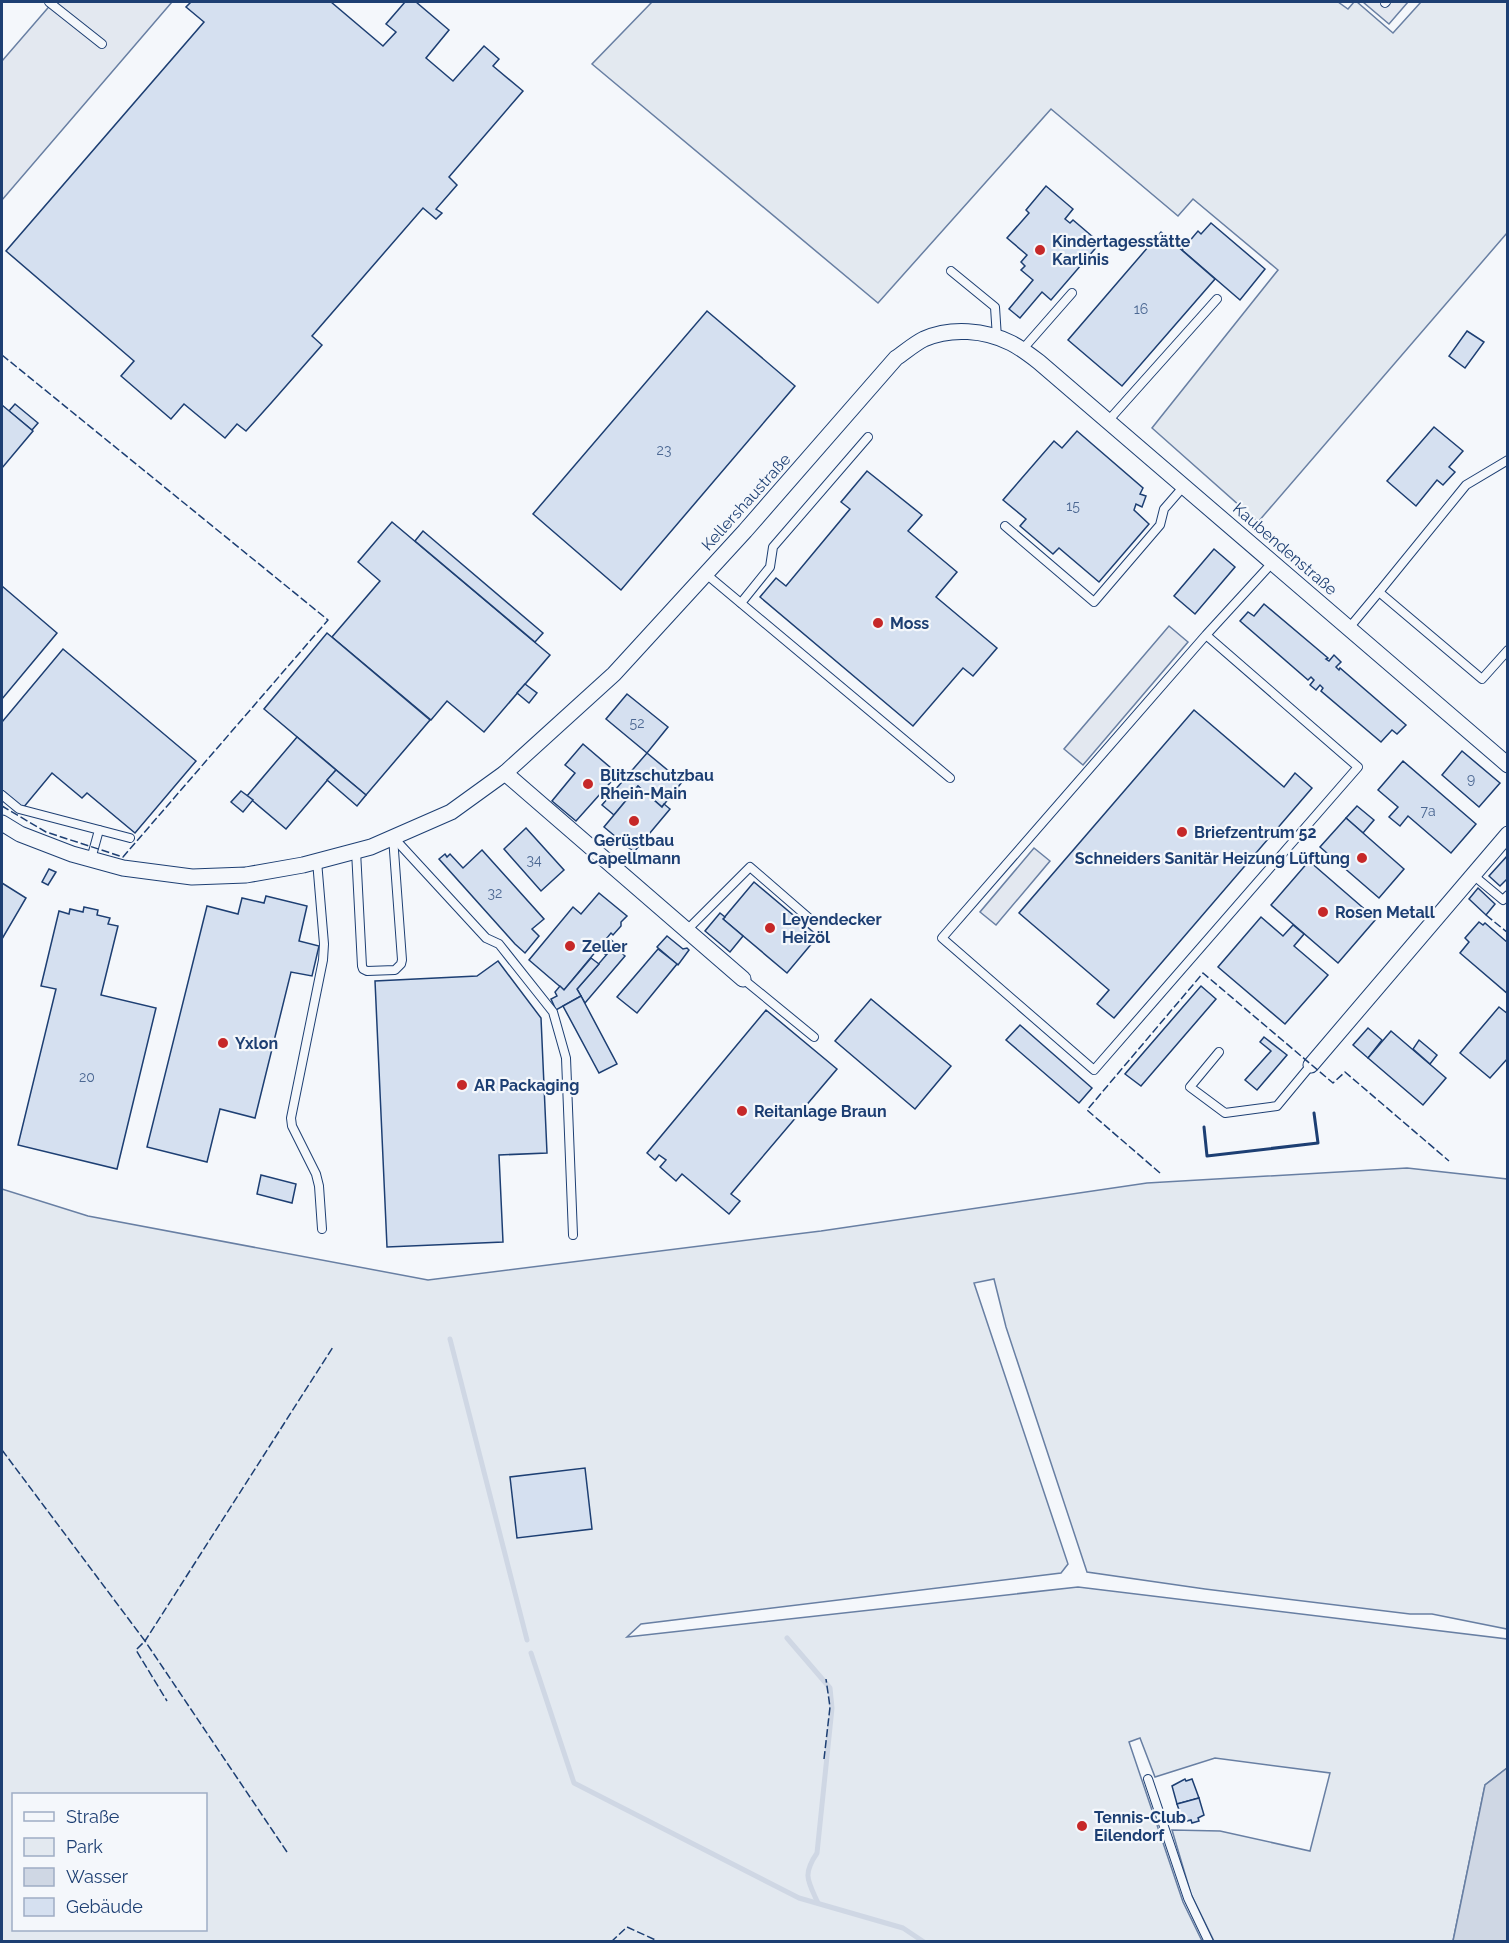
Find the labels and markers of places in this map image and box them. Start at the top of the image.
place label: Kindertagesstätte Karlinis [1052,232,1191,269]
marker: Kindertagesstätte Karlinis [1033,243,1047,257]
place label: Moss [890,614,929,633]
marker: Moss [871,616,885,630]
place label: Blitzschutzbau Rhein-Main [600,766,714,803]
marker: Blitzschutzbau Rhein-Main [581,777,595,791]
marker: Gerüstbau Capellmann [627,814,641,828]
place label: Briefzentrum 52 [1194,823,1316,842]
marker: Briefzentrum 52 [1175,825,1189,839]
place label: Gerüstbau Capellmann [587,831,681,868]
place label: Schneiders Sanitär Heizung Lüftung [1075,849,1350,868]
marker: Schneiders Sanitär Heizung Lüftung [1355,851,1369,865]
place label: Rosen Metall [1335,903,1436,922]
marker: Rosen Metall [1316,905,1330,919]
place label: Leyendecker Heizöl [782,910,882,947]
marker: Leyendecker Heizöl [763,921,777,935]
place label: Zeller [582,937,627,956]
marker: Zeller [563,939,577,953]
place label: Yxlon [235,1034,278,1053]
marker: Yxlon [216,1036,230,1050]
place label: AR Packaging [474,1076,579,1095]
marker: AR Packaging [455,1078,469,1092]
place label: Reitanlage Braun [754,1102,887,1121]
marker: Reitanlage Braun [735,1104,749,1118]
place label: Tennis-Club Eilendorf [1094,1808,1186,1845]
marker: Tennis-Club Eilendorf [1075,1819,1089,1833]

